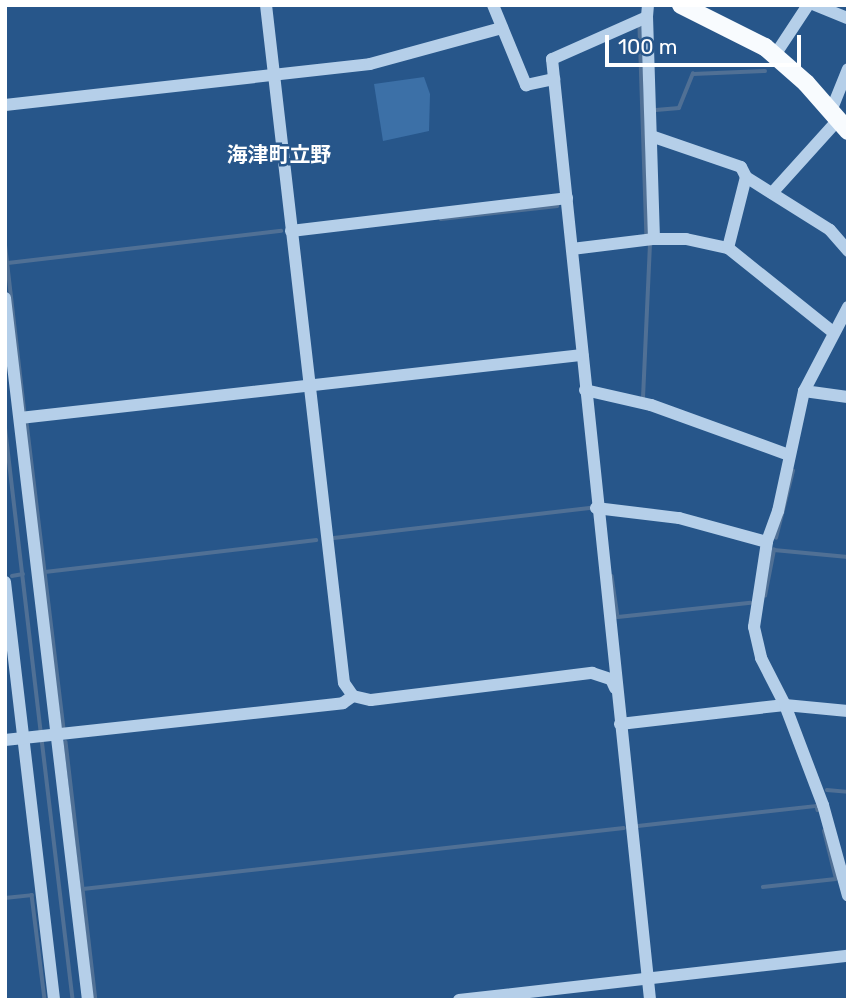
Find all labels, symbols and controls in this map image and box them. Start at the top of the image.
scale bar [608,21,804,65]
text: 100 m [618,34,677,59]
district label: 海津町立野 [227,142,331,168]

